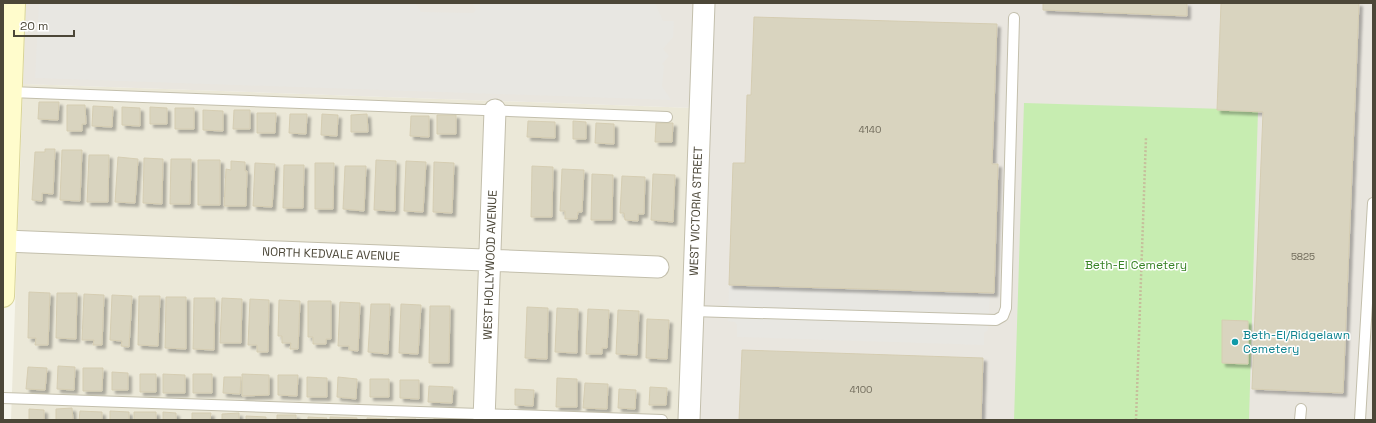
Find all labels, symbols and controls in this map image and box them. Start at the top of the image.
scale bar [14,12,74,38]
text: 20 m [20,18,48,34]
house number: 4140 [859,123,881,136]
street label: WEST VICTORIA STREET [686,146,706,276]
street label: WEST HOLLYWOOD AVENUE [479,190,501,340]
street label: NORTH KEDVALE AVENUE [262,244,400,264]
house number: 5825 [1291,250,1315,263]
park label: Beth-El Cemetery [1085,257,1187,273]
place label: Beth-El/Ridgelawn Cemetery [1243,327,1350,357]
marker: Beth-El/Ridgelawn Cemetery [1230,337,1240,347]
house number: 4100 [849,383,873,396]

